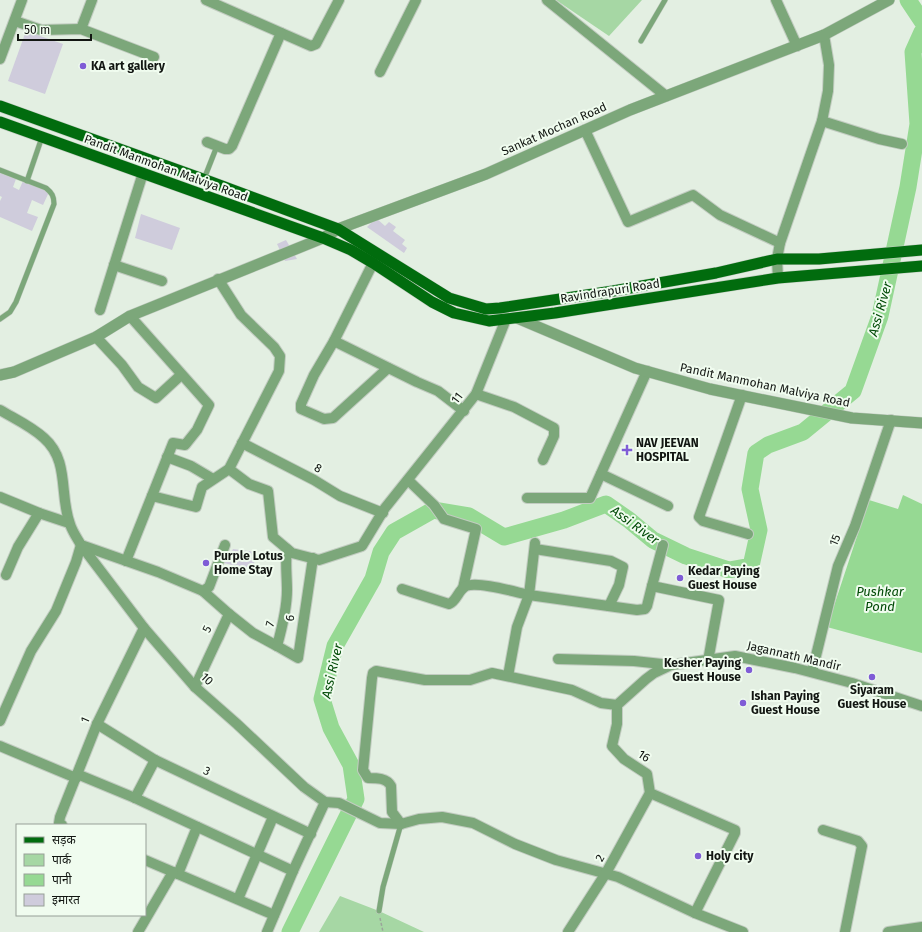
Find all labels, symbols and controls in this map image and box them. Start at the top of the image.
scale bar [18,16,91,42]
text: 50 m [24,23,50,37]
place label: KA art gallery [91,59,166,73]
marker: KA art gallery [78,61,88,71]
street label: Sankat Mochan Road [499,99,609,159]
street label: Pandit Manmohan Malviya Road [82,132,250,204]
street label: Ravindrapuri Road [559,276,661,306]
water label: Assi River [865,279,895,339]
street label: Pandit Manmohan Malviya Road [679,360,851,410]
street label: 11 [448,390,466,406]
place label: NAV JEEVAN HOSPITAL [636,436,699,464]
marker: NAV JEEVAN HOSPITAL [621,444,633,456]
street label: 8 [312,460,325,476]
water label: Assi River [607,502,663,548]
street label: 15 [826,532,844,548]
place label: Purple Lotus Home Stay [214,549,283,577]
marker: Purple Lotus Home Stay [201,558,211,568]
place label: Kedar Paying Guest House [688,564,760,592]
marker: Kedar Paying Guest House [675,573,685,583]
water label: Pushkar Pond [856,584,905,614]
street label: 6 [283,614,297,622]
street label: 7 [263,620,277,628]
street label: 5 [199,623,215,635]
street label: Jagannath Mandir [746,638,843,674]
water label: Assi River [318,641,346,701]
place label: Kesher Paying Guest House [664,656,741,684]
marker: Kesher Paying Guest House [744,665,754,675]
street label: 10 [198,670,216,688]
marker: Siyaram Guest House [867,672,877,682]
place label: Siyaram Guest House [838,683,907,711]
place label: Ishan Paying Guest House [751,689,820,717]
marker: Ishan Paying Guest House [738,698,748,708]
street label: 1 [78,715,92,725]
street label: 16 [635,747,653,765]
street label: 3 [201,763,213,779]
legend [16,824,146,916]
text: सड़क [52,833,77,847]
place label: Holy city [706,849,754,863]
marker: Holy city [693,851,703,861]
street label: 2 [592,852,608,864]
text: पार्क [52,853,72,867]
text: पानी [52,872,73,887]
text: इमारत [52,893,81,907]

